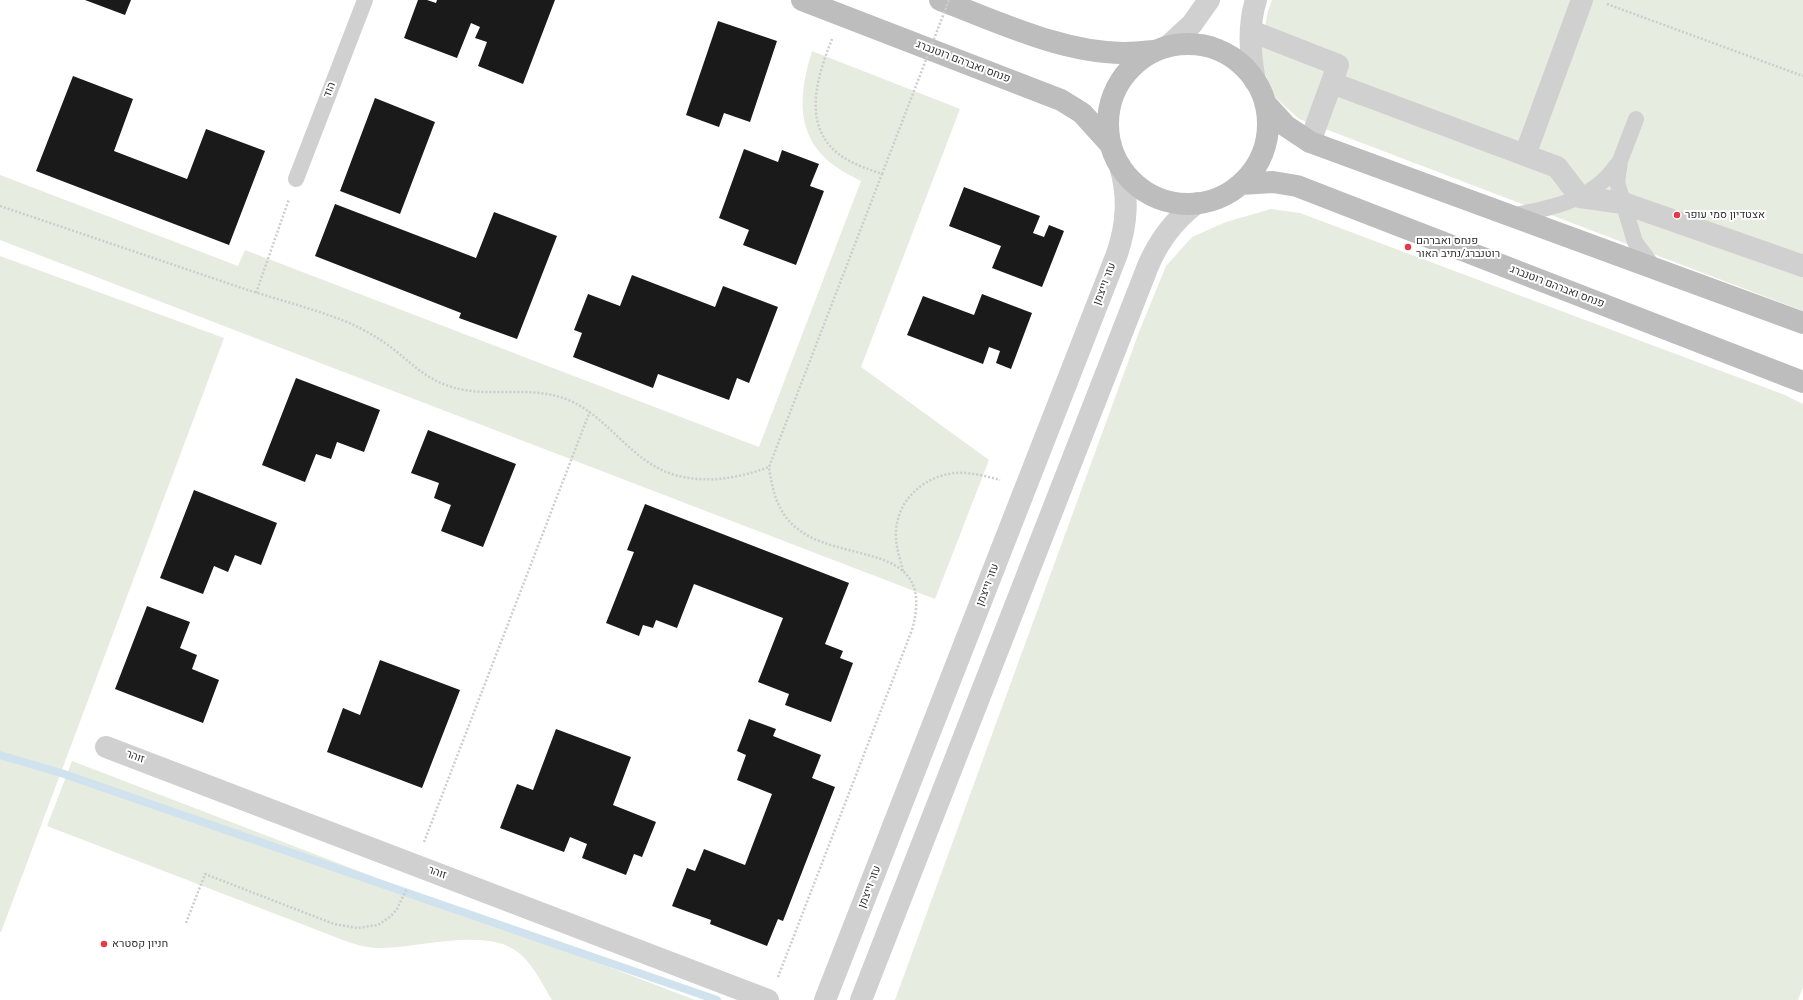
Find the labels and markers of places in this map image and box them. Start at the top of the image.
place label: אצטדיון סמי עופר [1685,208,1765,222]
marker: אצטדיון סמי עופר [1672,210,1682,220]
place label: פנחס ואברהם רוטנברג/נתיב האור [1416,234,1500,260]
marker: פנחס ואברהם רוטנברג/נתיב האור [1403,242,1413,252]
place label: חניון קסטרא [112,937,168,951]
marker: חניון קסטרא [99,939,109,949]

